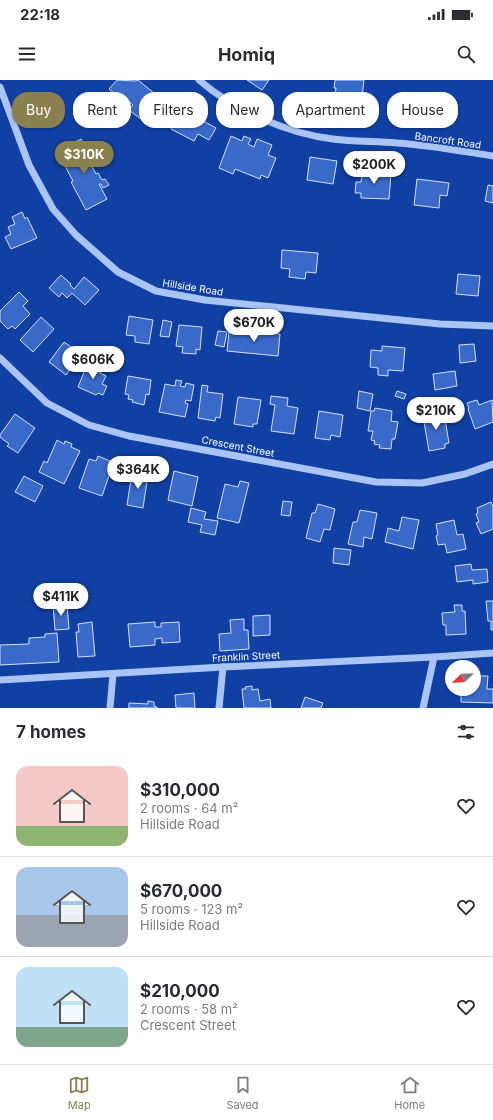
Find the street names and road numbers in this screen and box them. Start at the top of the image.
street label: Bancroft Road [414,129,482,151]
street label: Hillside Road [162,276,224,298]
street label: Crescent Street [201,433,276,459]
street label: Franklin Street [212,648,281,664]

